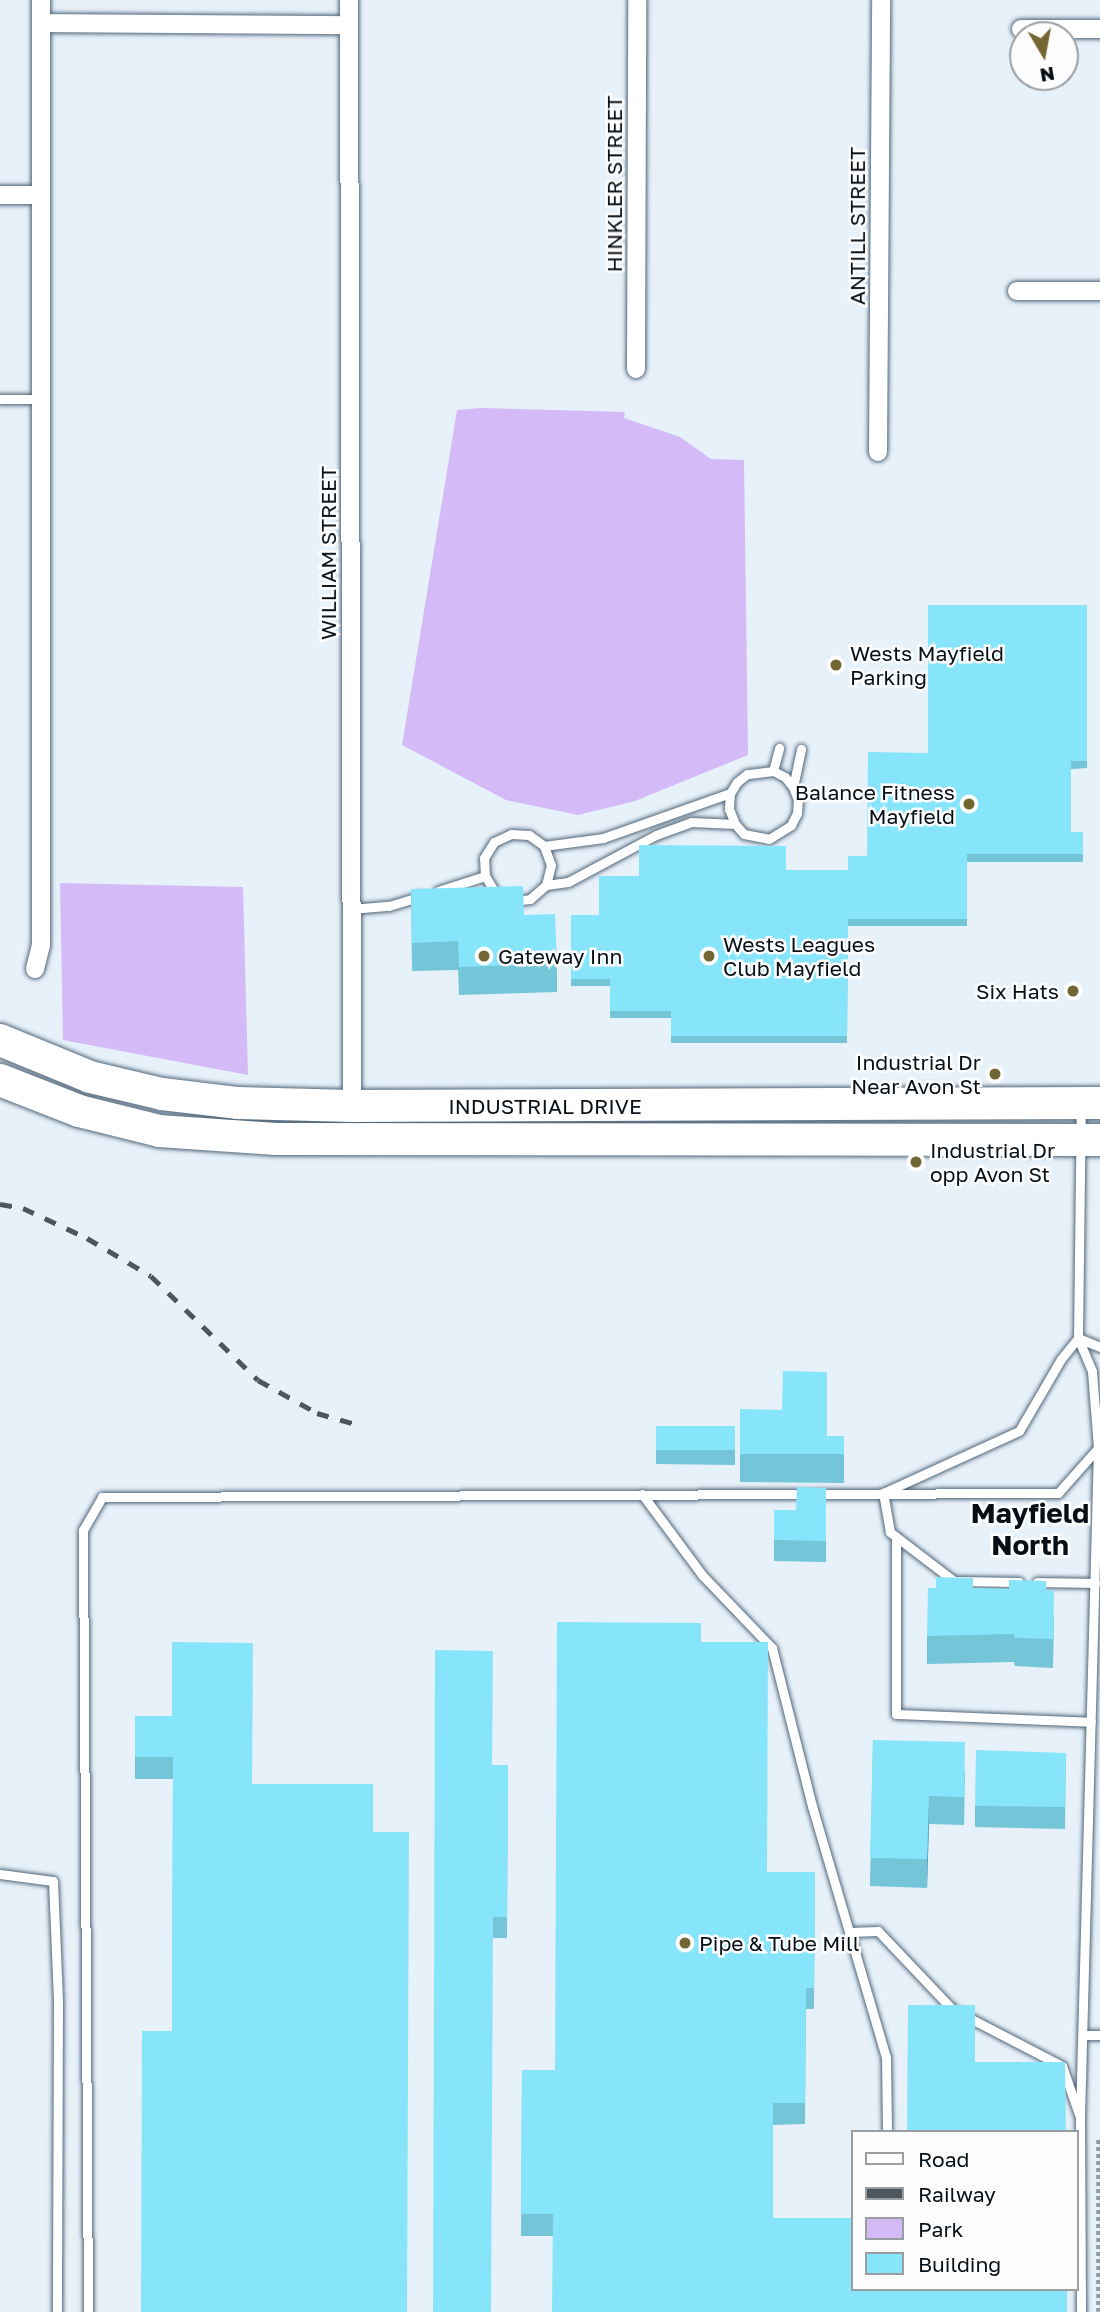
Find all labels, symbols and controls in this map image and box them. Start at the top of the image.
north arrow [1009,21,1079,91]
text: N [1038,63,1057,88]
street label: HINKLER STREET [601,96,627,272]
street label: ANTILL STREET [844,147,870,305]
street label: WILLIAM STREET [315,466,341,640]
place label: Wests Mayfield Parking [850,640,1004,690]
marker: Wests Mayfield Parking [828,657,844,673]
place label: Balance Fitness Mayfield [795,779,955,829]
marker: Balance Fitness Mayfield [961,796,977,812]
place label: Wests Leagues Club Mayfield [723,931,875,981]
place label: Gateway Inn [498,943,622,969]
marker: Gateway Inn [476,948,492,964]
marker: Wests Leagues Club Mayfield [701,948,717,964]
place label: Six Hats [976,978,1059,1004]
marker: Six Hats [1065,983,1081,999]
place label: Industrial Dr Near Avon St [851,1049,981,1099]
marker: Industrial Dr Near Avon St [987,1066,1003,1082]
street label: INDUSTRIAL DRIVE [448,1093,642,1119]
place label: Industrial Dr opp Avon St [930,1137,1055,1187]
marker: Industrial Dr opp Avon St [908,1154,924,1170]
district label: Mayfield North [971,1496,1089,1562]
place label: Pipe & Tube Mill [699,1930,859,1956]
marker: Pipe & Tube Mill [677,1935,693,1951]
legend [852,2130,1079,2291]
text: Road [918,2146,969,2172]
text: Railway [918,2181,996,2207]
text: Park [918,2216,963,2242]
text: Building [918,2251,1001,2277]

